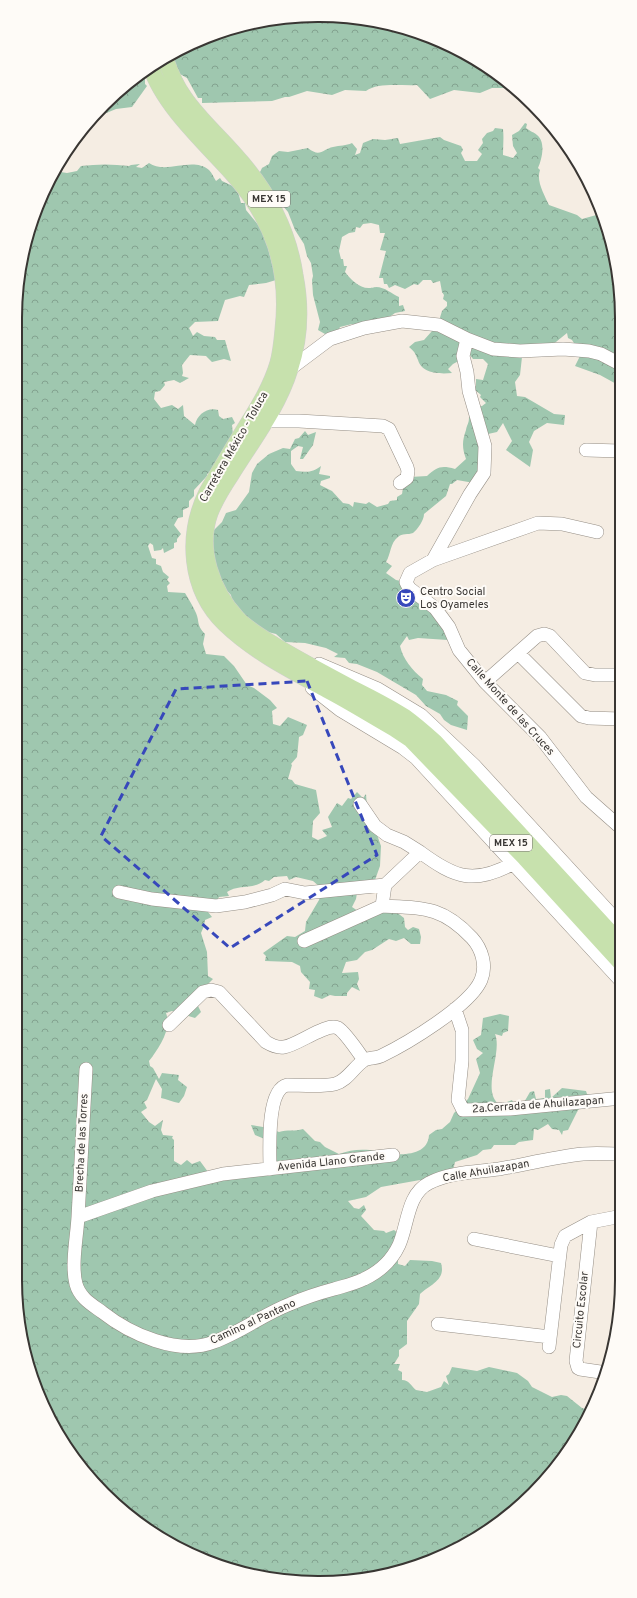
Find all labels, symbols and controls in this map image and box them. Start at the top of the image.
road number: MEX 15 [248,191,290,207]
street label: Carretera México - Toluca [197,389,272,505]
place label: Centro Social Los Oyameles [420,585,489,612]
theatre icon: Centro Social Los Oyameles [395,587,417,609]
street label: Calle Monte de las Cruces [463,656,557,758]
road number: MEX 15 [490,835,532,851]
street label: Brecha de las Torres [72,1093,92,1193]
street label: 2a.Cerrada de Ahuilazapan [472,1093,604,1117]
street label: Avenida Llano Grande [277,1149,386,1175]
street label: Calle Ahuilazapan [441,1156,531,1186]
street label: Circuito Escolar [570,1270,592,1349]
street label: Camino al Pantano [208,1296,298,1348]

